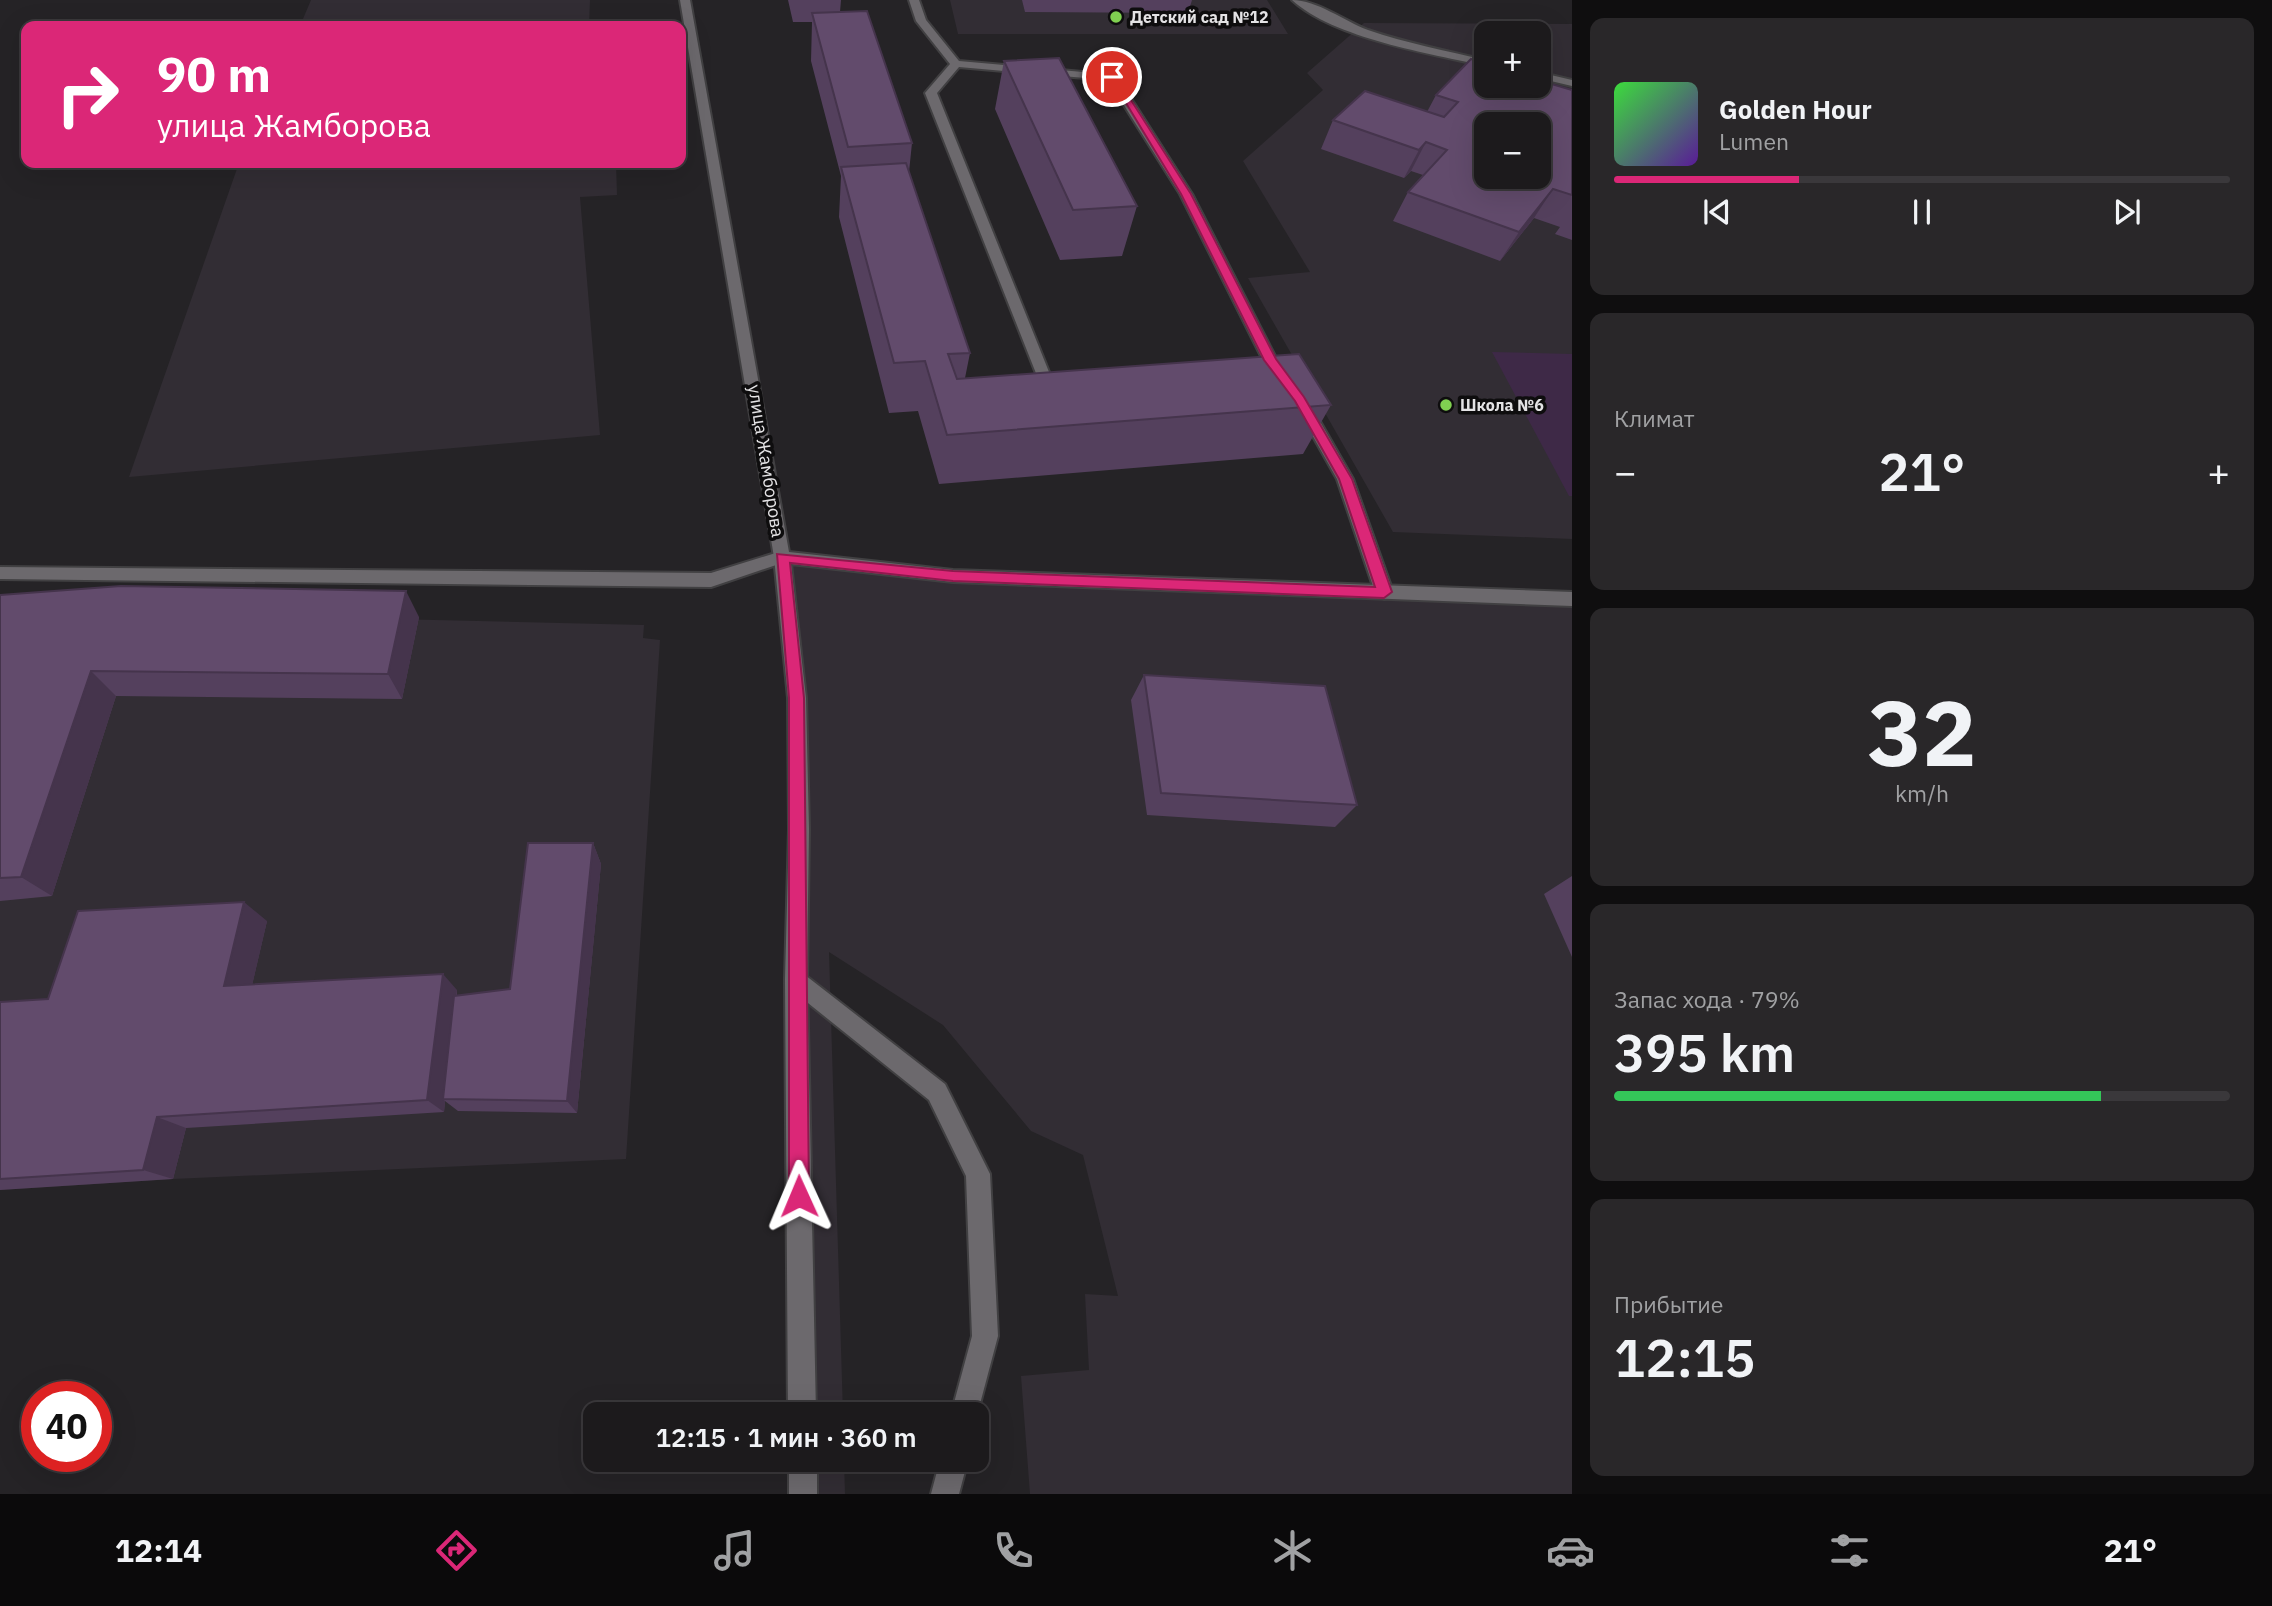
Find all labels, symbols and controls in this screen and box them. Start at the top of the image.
place label: Детский сад №12 [1130,7,1269,27]
marker: Детский сад №12 [1108,9,1124,25]
map controls [1474,21,1551,189]
button: + [1474,21,1551,98]
text: 90 m [157,42,271,105]
pin [1082,47,1142,107]
icon: right [42,49,133,140]
icon: arrive [1093,58,1131,96]
text: Golden Hour [1719,92,1872,126]
text: улица Жамборова [157,104,431,146]
button: − [1474,112,1551,189]
text: Lumen [1719,126,1789,156]
icon: previous [1698,193,1736,231]
icon: pause [1903,193,1941,231]
icon: next [2108,193,2146,231]
street label: улица Жамборова [743,383,790,539]
place label: Школа №6 [1460,395,1544,415]
marker: Школа №6 [1438,397,1454,413]
text: Климат [1614,403,1695,433]
text: 21° [1879,438,1965,505]
text: − [1614,447,1637,496]
text: + [2207,447,2230,496]
text: 32 [1867,673,1977,791]
text: km/h [1895,778,1949,808]
text: Запас хода · 79% [1614,984,1800,1014]
text: 395 km [1614,1019,1795,1086]
position arrow [762,1159,836,1233]
text: Прибытие [1614,1289,1723,1319]
text: 12:15 [1614,1324,1755,1391]
speed limit sign: 40 [21,1381,112,1472]
text: 12:15 · 1 мин · 360 m [655,1420,917,1454]
icon: directions [432,1526,481,1575]
icon: music [710,1526,759,1575]
icon: phone [989,1526,1038,1575]
icon: climate [1268,1526,1317,1575]
icon: car [1546,1526,1595,1575]
icon: filters [1825,1526,1874,1575]
text: 12:14 [115,1529,202,1571]
text: 21° [2104,1529,2157,1571]

